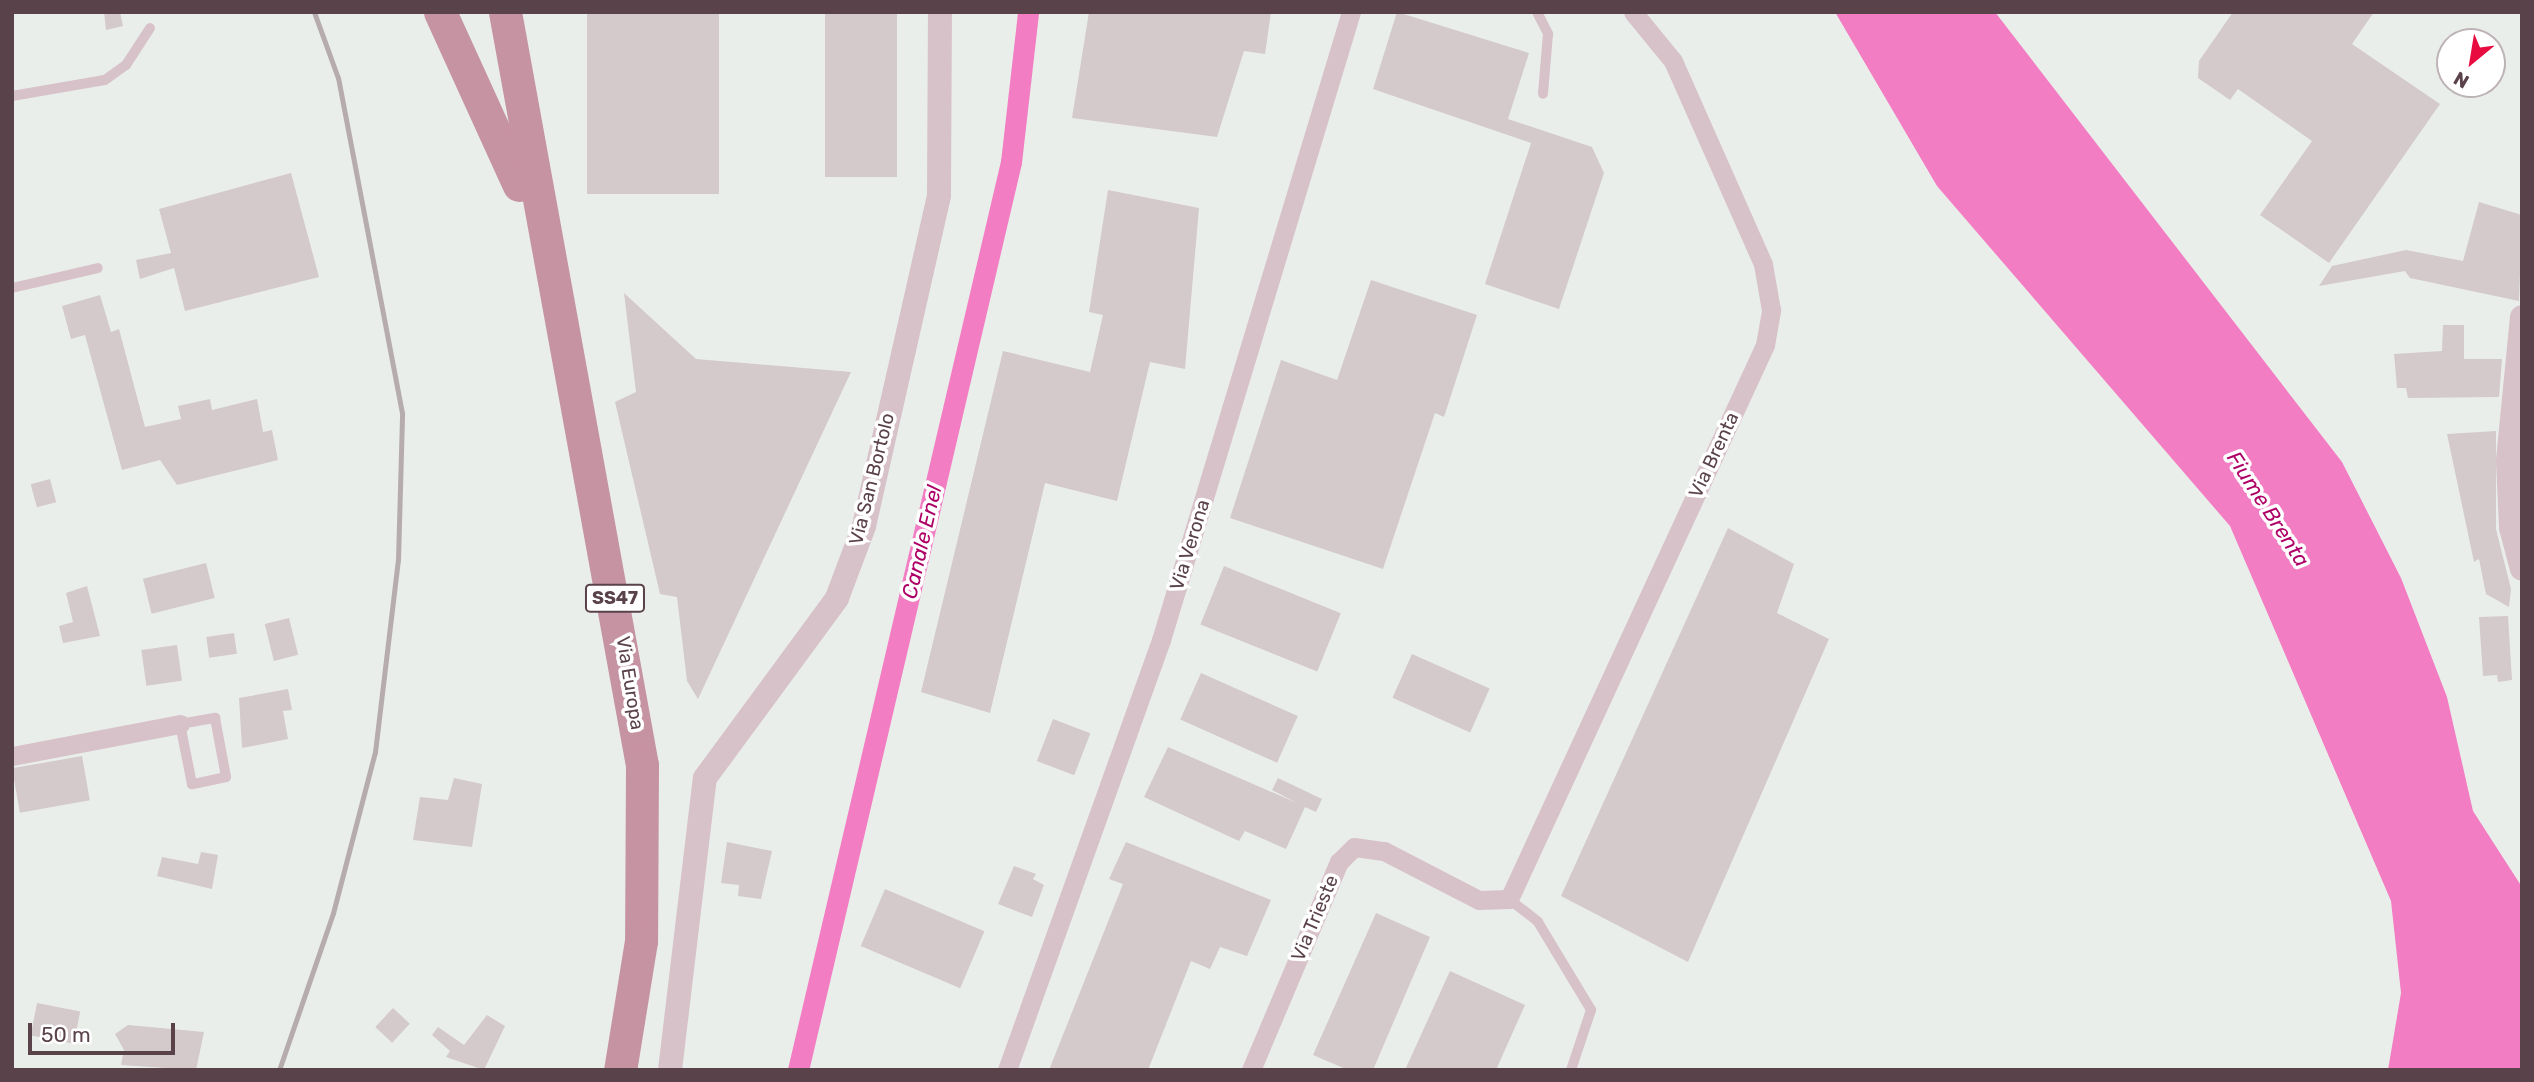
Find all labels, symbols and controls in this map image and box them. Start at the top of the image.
north arrow [2436,28,2506,98]
text: N [2450,67,2473,93]
street label: Via Brenta [1684,409,1744,501]
street label: Via San Bortolo [845,411,899,547]
water label: Fiume Brenta [2221,447,2315,571]
water label: Canale Enel [897,483,947,601]
street label: Via Verona [1165,497,1215,593]
road number: SS47 [584,584,646,612]
street label: Via Europa [611,634,649,732]
street label: Via Trieste [1287,871,1343,965]
scale bar [32,1009,178,1052]
text: 50 m [41,1022,91,1047]

